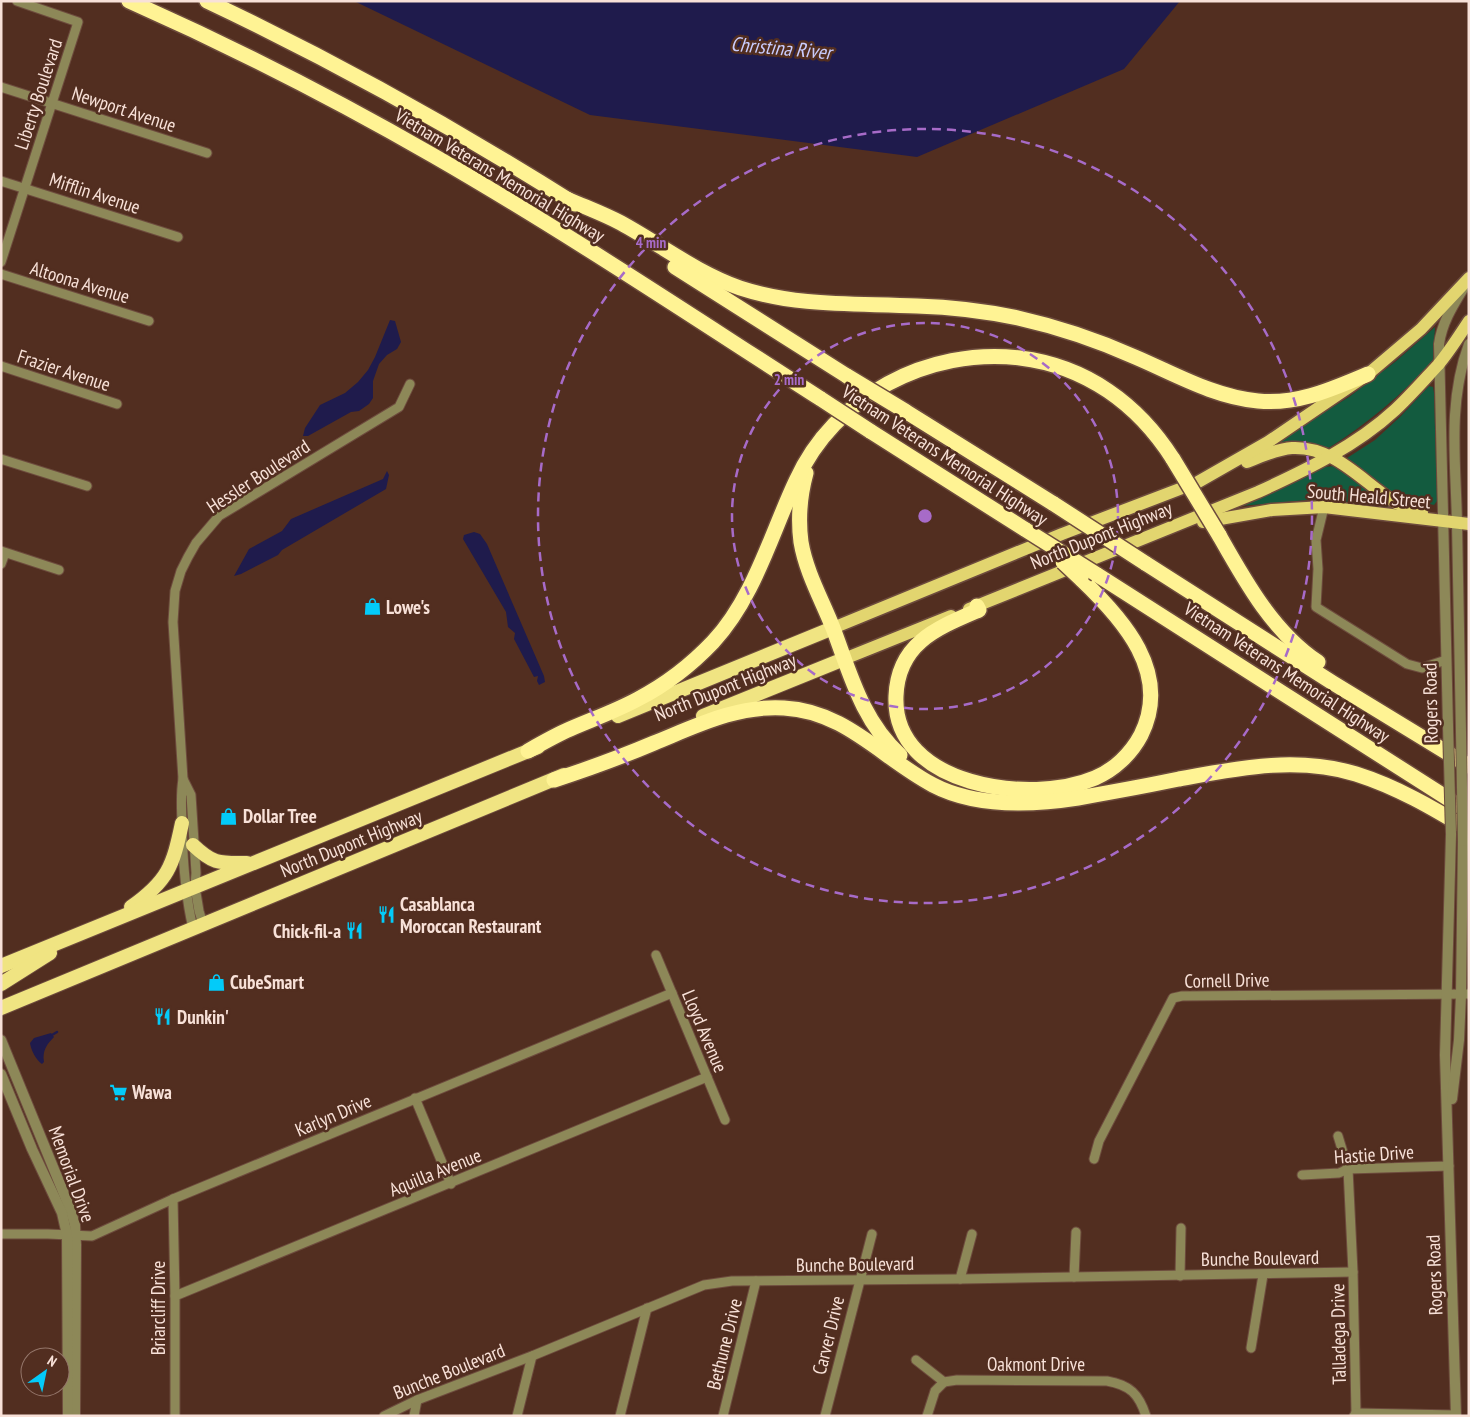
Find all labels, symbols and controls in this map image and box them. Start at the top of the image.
water label: Christina River [730,31,835,66]
street label: Liberty Boulevard [9,35,67,153]
street label: Newport Avenue [69,81,179,137]
street label: Vietnam Veterans Memorial Highway [390,102,610,248]
street label: Mifflin Avenue [47,167,144,219]
text: 4 min [636,233,666,252]
street label: Altoona Avenue [28,256,133,308]
street label: Frazier Avenue [15,344,114,396]
text: 2 min [774,370,804,389]
street label: Vietnam Veterans Memorial Highway [837,379,1053,531]
street label: Hessler Boulevard [202,434,314,518]
street label: South Heald Street [1306,479,1433,513]
street label: North Dupont Highway [1027,495,1176,574]
centre of rings [916,507,934,525]
place label: Lowe's [386,595,430,619]
street label: Vietnam Veterans Memorial Highway [1179,596,1395,748]
shop icon: Lowe's [362,597,382,617]
street label: North Dupont Highway [651,647,800,726]
street label: Rogers Road [1417,662,1443,744]
street label: North Dupont Highway [277,803,426,882]
place label: Dollar Tree [243,804,317,828]
shop icon: Dollar Tree [219,806,239,826]
place label: Casablanca Moroccan Restaurant [400,892,542,938]
restaurant icon: Casablanca Moroccan Restaurant [376,905,396,925]
place label: Chick-fil-a [273,919,341,943]
restaurant icon: Chick-fil-a [345,921,365,941]
street label: Cornell Drive [1184,967,1270,993]
place label: CubeSmart [230,970,304,994]
shop icon: CubeSmart [206,972,226,992]
street label: Lloyd Avenue [677,986,733,1076]
place label: Dunkin' [177,1005,229,1029]
restaurant icon: Dunkin' [153,1007,173,1027]
place label: Wawa [131,1080,172,1104]
supermarket icon: Wawa [108,1082,128,1102]
street label: Karlyn Drive [291,1088,375,1142]
street label: Memorial Drive [44,1123,101,1225]
street label: Hastie Drive [1333,1139,1415,1169]
street label: Aquilla Avenue [385,1143,485,1201]
street label: Rogers Road [1421,1234,1447,1316]
street label: Bunche Boulevard [1201,1245,1319,1271]
street label: Bunche Boulevard [796,1251,914,1277]
street label: Briarcliff Drive [146,1260,170,1355]
street label: Talladega Drive [1325,1283,1351,1385]
street label: Carver Drive [807,1293,849,1377]
street label: Bethune Drive [701,1296,747,1392]
street label: Bunche Boulevard [390,1338,508,1404]
north arrow [20,1347,70,1397]
text: N [44,1351,60,1371]
street label: Oakmont Drive [987,1352,1085,1376]

